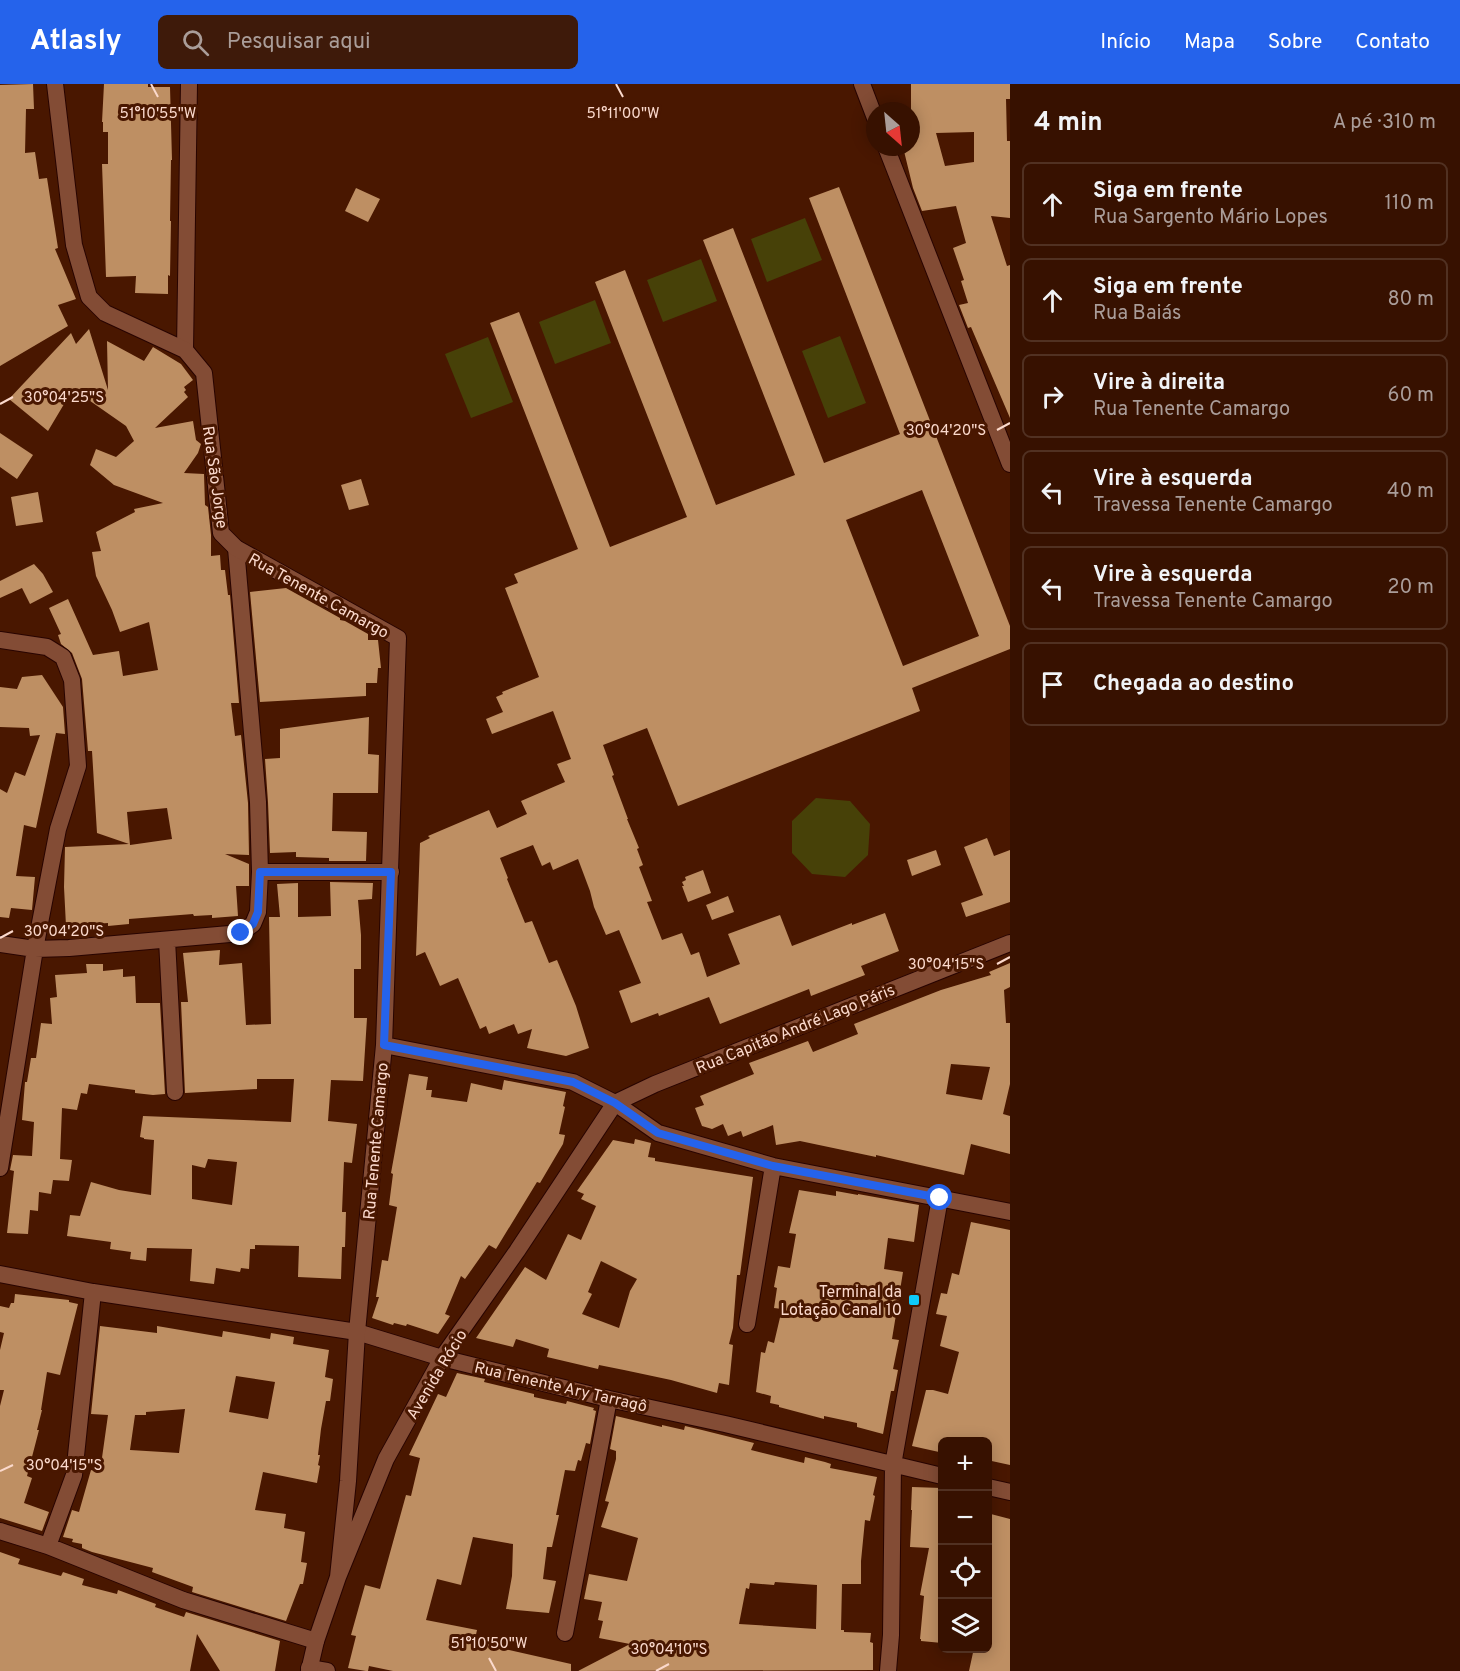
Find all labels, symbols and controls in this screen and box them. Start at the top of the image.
search box [158,15,578,69]
text: Atlasly [30,24,122,60]
icon: search [179,26,212,59]
text: Pesquisar aqui [227,29,371,56]
text: Início [1100,29,1151,56]
text: Mapa [1184,29,1235,56]
text: Sobre [1268,29,1322,56]
text: Contato [1355,29,1430,56]
north arrow [866,102,920,156]
text: 51°10'55"W [120,105,196,124]
text: 51°11'00"W [586,105,660,124]
text: 4 min [1034,107,1103,140]
text: A pé · 310 m [1333,110,1436,136]
text: Siga em frente [1093,178,1243,205]
icon: ahead [1036,188,1069,221]
text: 110 m [1385,191,1434,217]
text: Rua Sargento Mário Lopes [1093,205,1328,231]
text: Siga em frente [1093,274,1243,301]
icon: ahead [1036,284,1069,317]
text: 80 m [1388,287,1434,313]
text: Rua Baiás [1093,301,1181,327]
text: Vire à direita [1093,370,1225,397]
icon: right [1036,380,1069,413]
text: 60 m [1388,383,1434,409]
text: 30°04'25"S [24,389,104,408]
text: Rua Tenente Camargo [1093,397,1290,423]
text: 30°04'20"S [906,422,986,441]
street label: Rua São Jorge [197,425,231,530]
text: Vire à esquerda [1093,466,1252,493]
icon: left [1036,476,1069,509]
text: 40 m [1387,479,1434,505]
text: Travessa Tenente Camargo [1093,493,1333,519]
street label: Rua Tenente Camargo [244,550,392,644]
text: Vire à esquerda [1093,562,1252,589]
icon: left [1036,572,1069,605]
text: 20 m [1387,575,1434,601]
text: Travessa Tenente Camargo [1093,589,1333,615]
icon: arrive [1036,668,1069,701]
text: Chegada ao destino [1093,671,1294,698]
route end [227,919,253,945]
text: 30°04'20"S [24,923,104,942]
text: 30°04'15"S [908,956,984,975]
street label: Rua Capitão André Lago Páris [693,981,898,1079]
street label: Rua Tenente Camargo [360,1062,394,1221]
route start [926,1184,952,1210]
place label: Terminal da Lotação Canal 10 [780,1283,902,1321]
marker: Terminal da Lotação Canal 10 [907,1293,921,1307]
street label: Avenida Rócio [403,1326,472,1424]
street label: Rua Tenente Ary Tarragô [472,1358,649,1418]
map controls [938,1437,992,1653]
button: + [938,1437,992,1491]
text: 30°04'15"S [26,1457,102,1476]
button: − [938,1491,992,1545]
button: locate [938,1545,992,1599]
button: layers [938,1599,992,1653]
text: 51°10'50"W [450,1635,528,1654]
text: 30°04'10"S [630,1641,708,1660]

